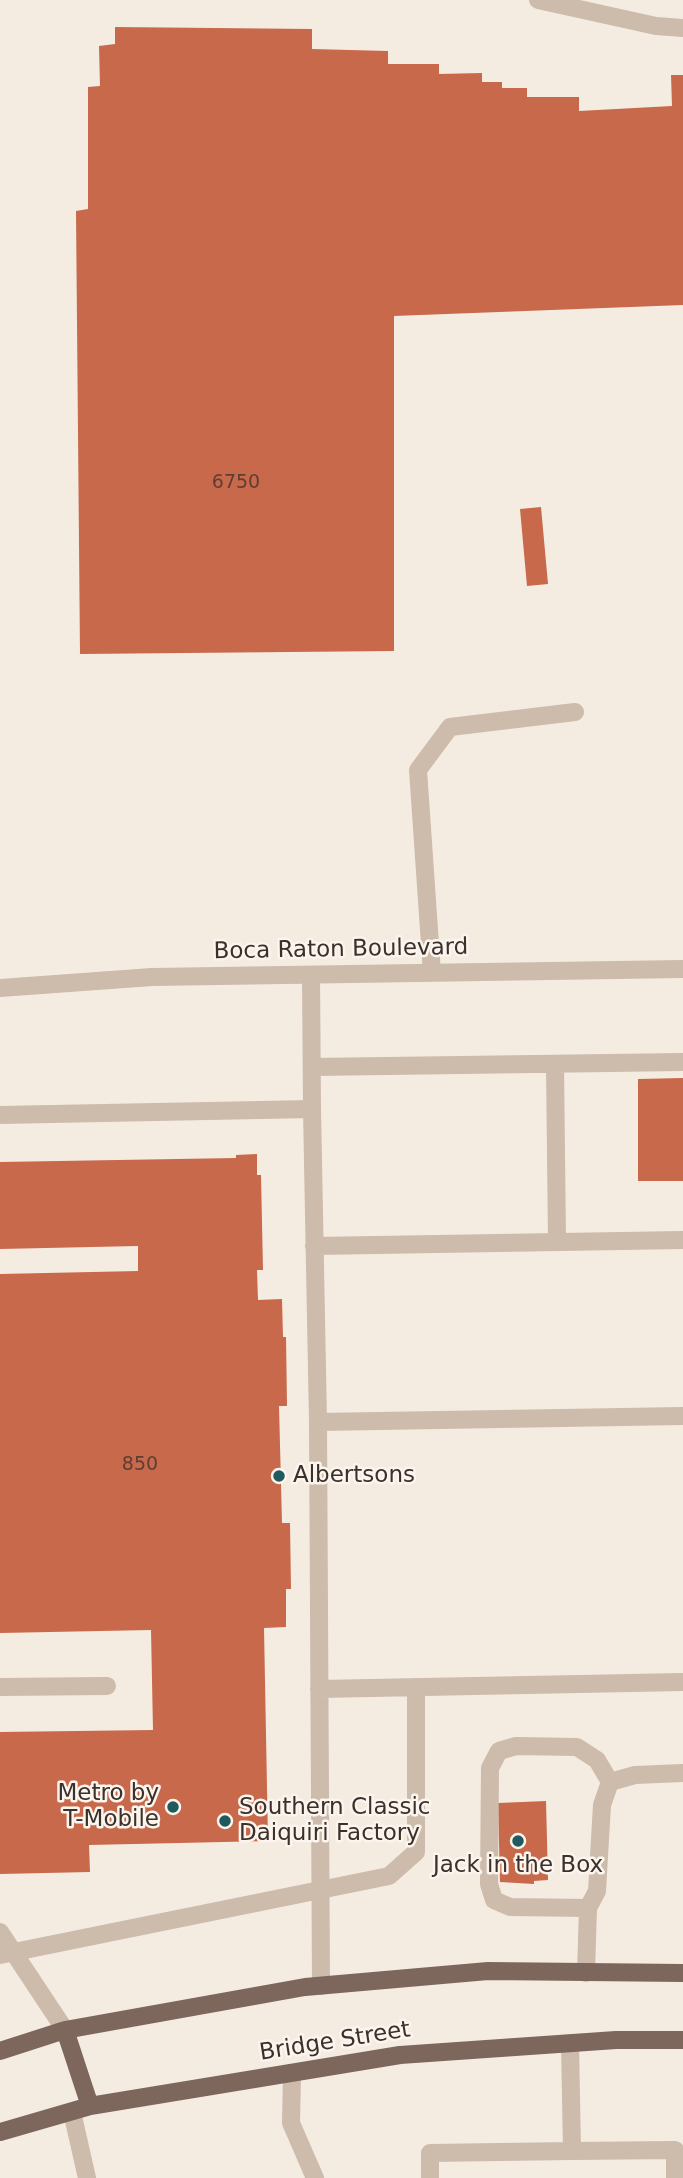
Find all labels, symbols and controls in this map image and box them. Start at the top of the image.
house number: 6750 [212,472,260,494]
street label: Boca Raton Boulevard [213,934,469,966]
house number: 850 [122,1454,158,1476]
place label: Albertsons [293,1462,415,1490]
marker: Albertsons [271,1468,287,1484]
place label: Metro by T-Mobile [57,1780,159,1834]
place label: Southern Classic Daiquiri Factory [239,1794,430,1848]
marker: Metro by T-Mobile [165,1799,181,1815]
marker: Southern Classic Daiquiri Factory [217,1813,233,1829]
marker: Jack in the Box [510,1833,526,1849]
place label: Jack in the Box [433,1852,603,1880]
street label: Bridge Street [258,2016,412,2068]

